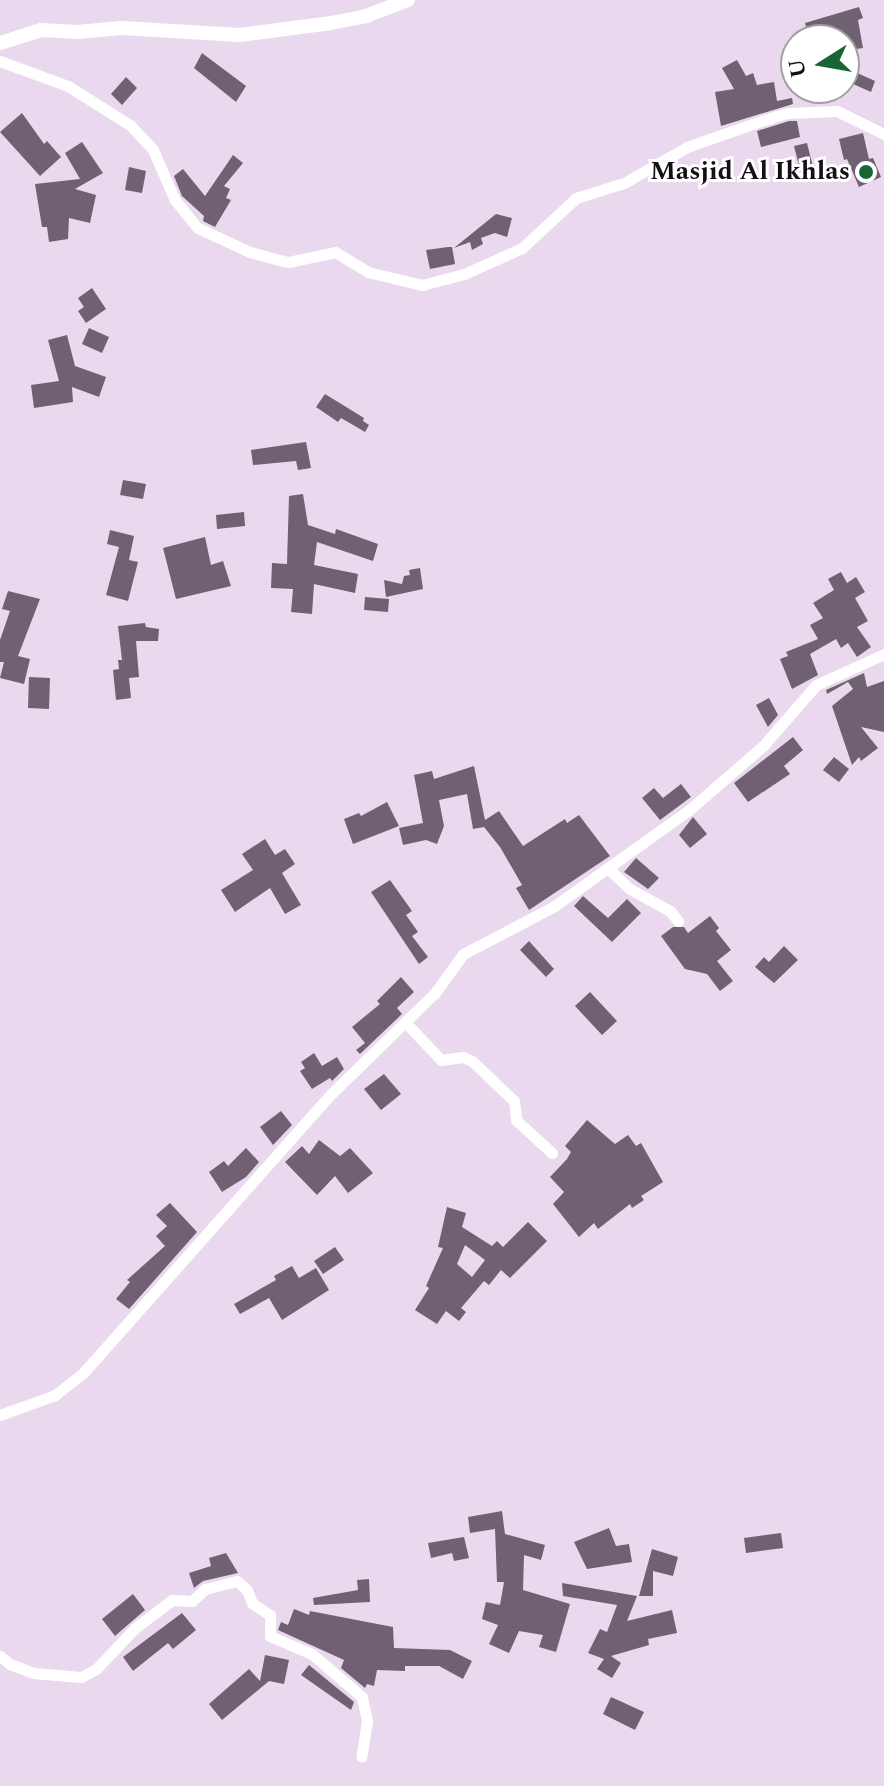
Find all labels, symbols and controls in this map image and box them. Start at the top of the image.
north arrow [780,24,860,104]
text: U [780,56,816,80]
place label: Masjid Al Ikhlas [650,156,850,188]
marker: Masjid Al Ikhlas [857,163,875,181]

